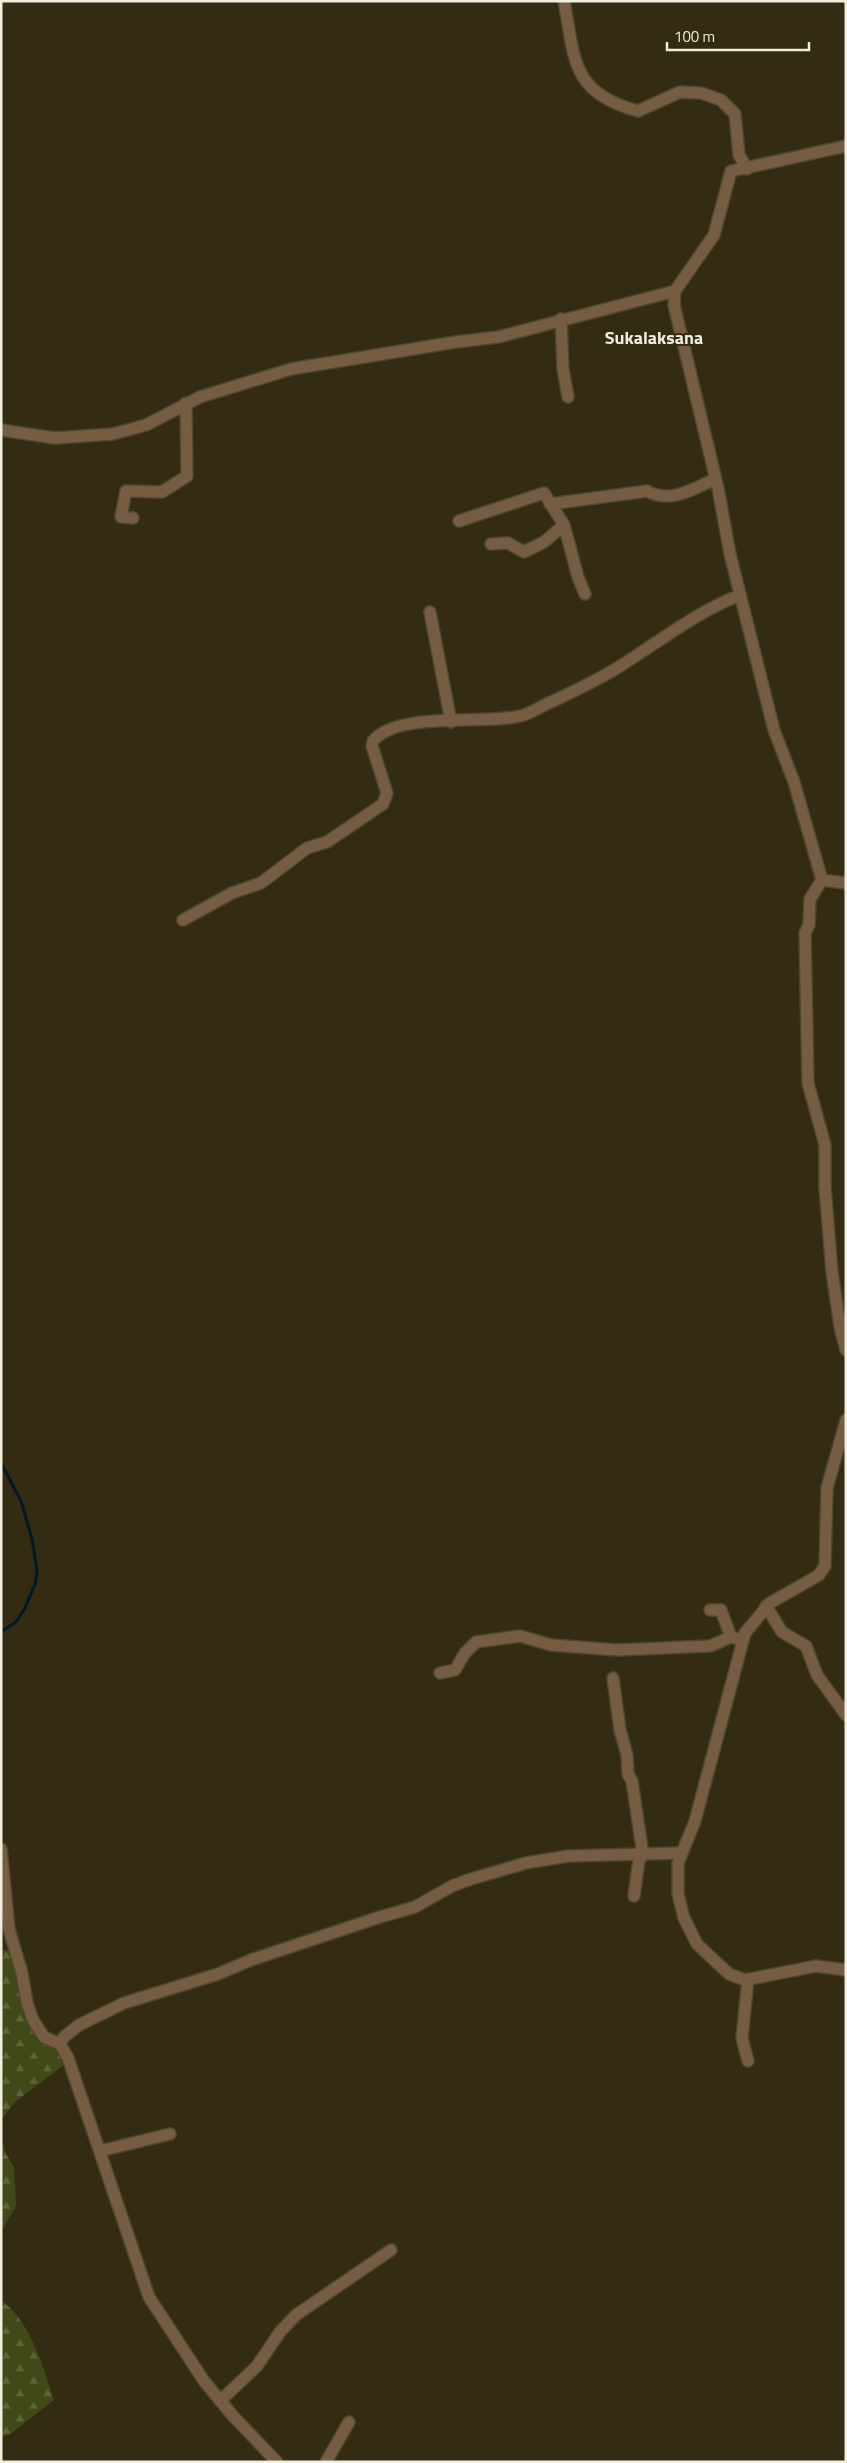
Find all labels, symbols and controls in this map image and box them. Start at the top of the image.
scale bar [667,20,810,52]
text: 100 m [674,25,715,48]
district label: Sukalaksana [605,324,703,351]

